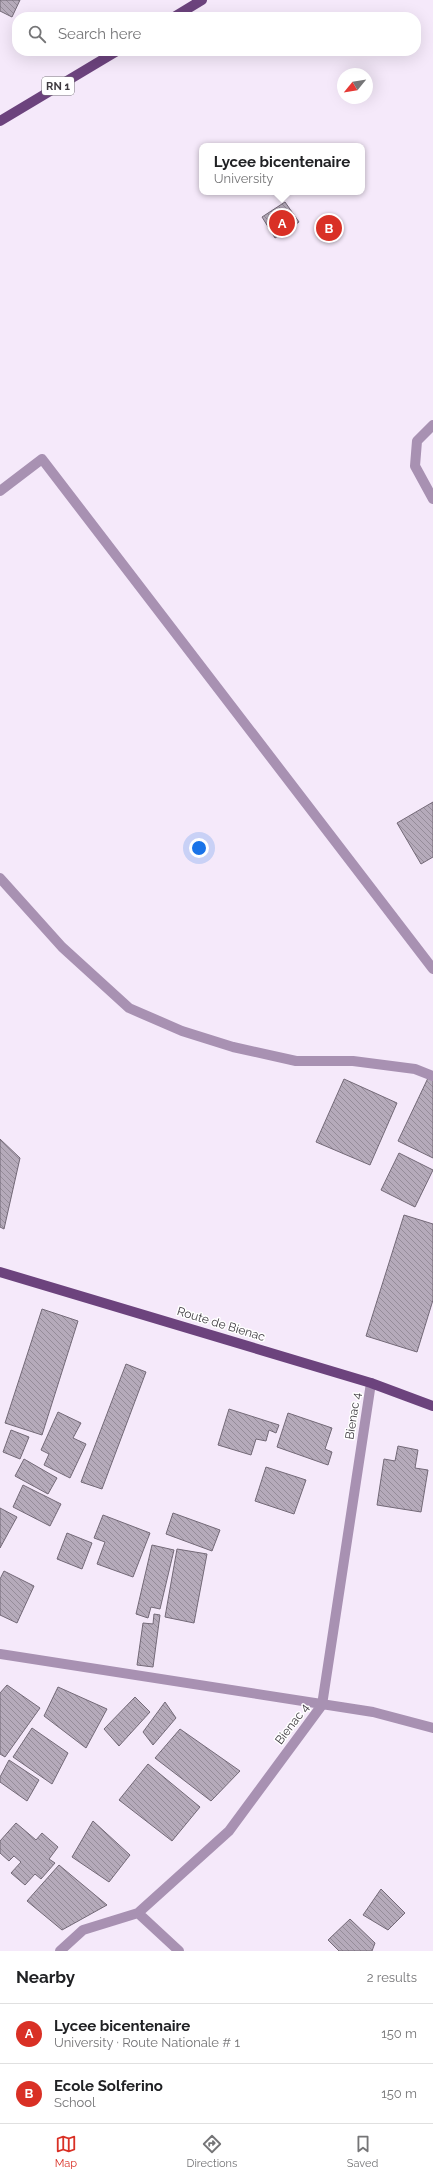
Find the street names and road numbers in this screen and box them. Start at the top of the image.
road number: RN 1 [42,77,74,95]
street label: Route de Bienac [175,1304,267,1344]
street label: Bienac 4 [342,1391,364,1440]
street label: Bienac 4 [272,1701,312,1747]

